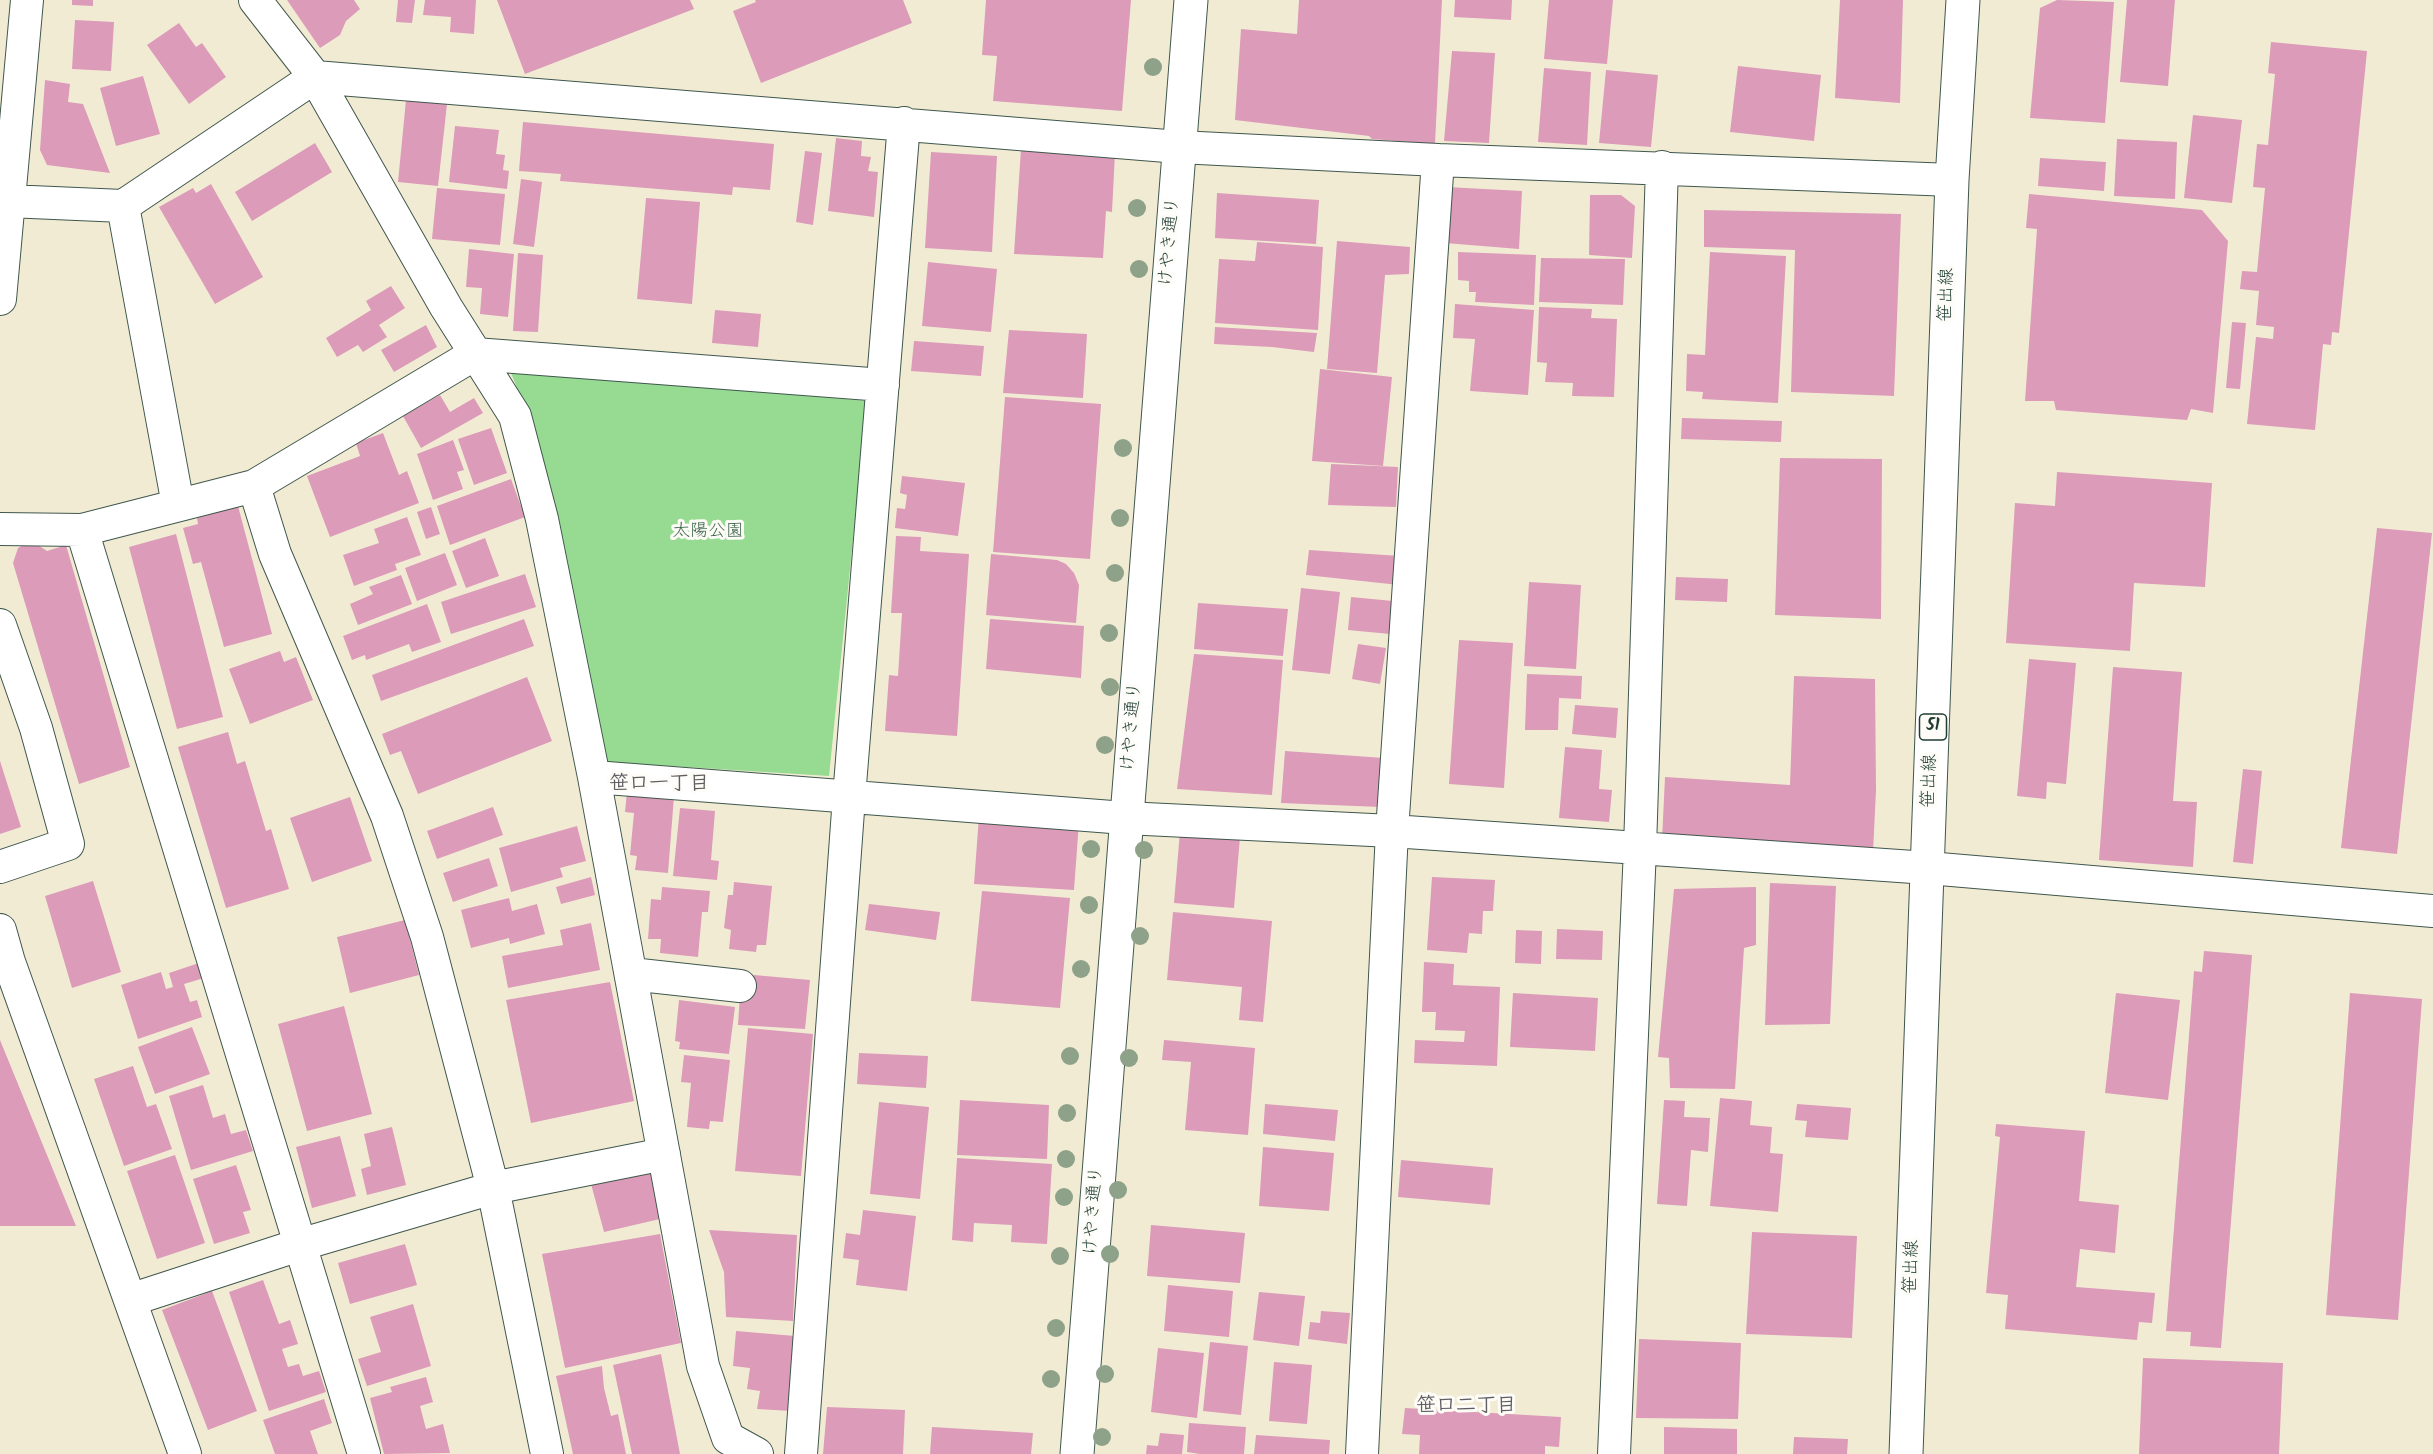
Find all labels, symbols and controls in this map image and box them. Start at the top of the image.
street label: けやき通り [1156,196,1186,288]
street label: 笹出線 [1936,268,1960,322]
park label: 太陽公園 [672,522,744,544]
street label: けやき通り [1118,681,1148,773]
road number: 51 [1920,714,1946,740]
street label: 笹出線 [1919,754,1943,808]
district label: 笹口一丁目 [609,774,709,798]
street label: けやき通り [1081,1165,1109,1257]
street label: 笹出線 [1901,1240,1925,1294]
district label: 笹口二丁目 [1416,1396,1516,1420]

